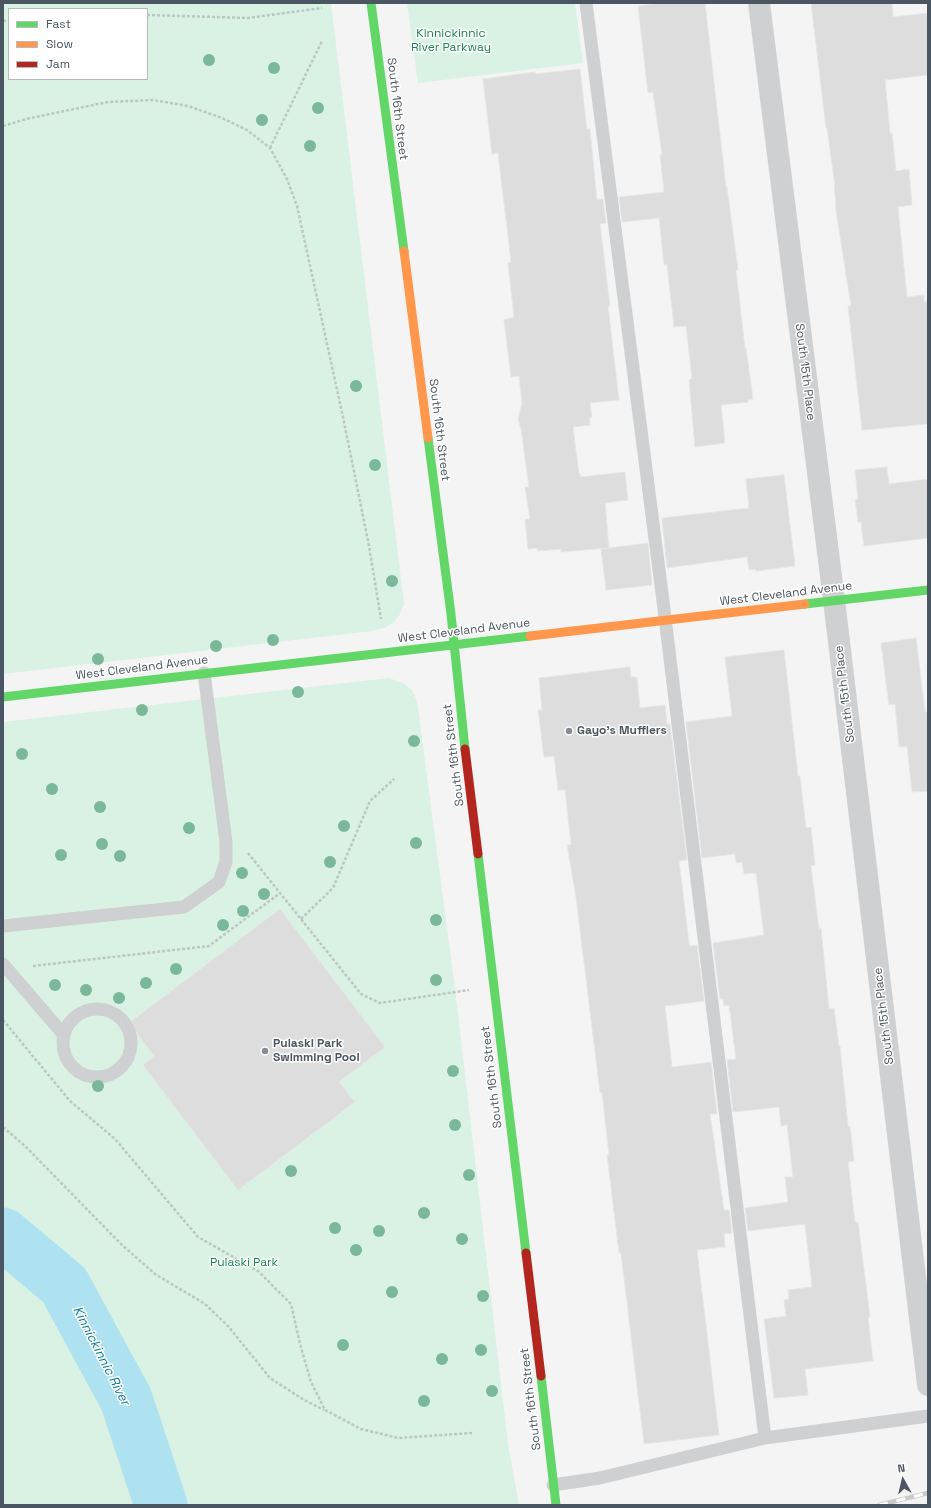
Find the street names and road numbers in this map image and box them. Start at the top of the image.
street label: South 16th Street [384,57,410,161]
street label: South 15th Place [792,323,818,421]
street label: South 16th Street [426,378,452,482]
street label: West Cleveland Avenue [719,579,853,609]
street label: West Cleveland Avenue [397,616,531,646]
street label: South 15th Place [832,645,858,743]
street label: West Cleveland Avenue [75,653,209,683]
street label: South 16th Street [441,703,467,807]
street label: South 15th Place [871,967,897,1065]
street label: South 16th Street [479,1025,505,1129]
street label: South 16th Street [518,1347,544,1451]

